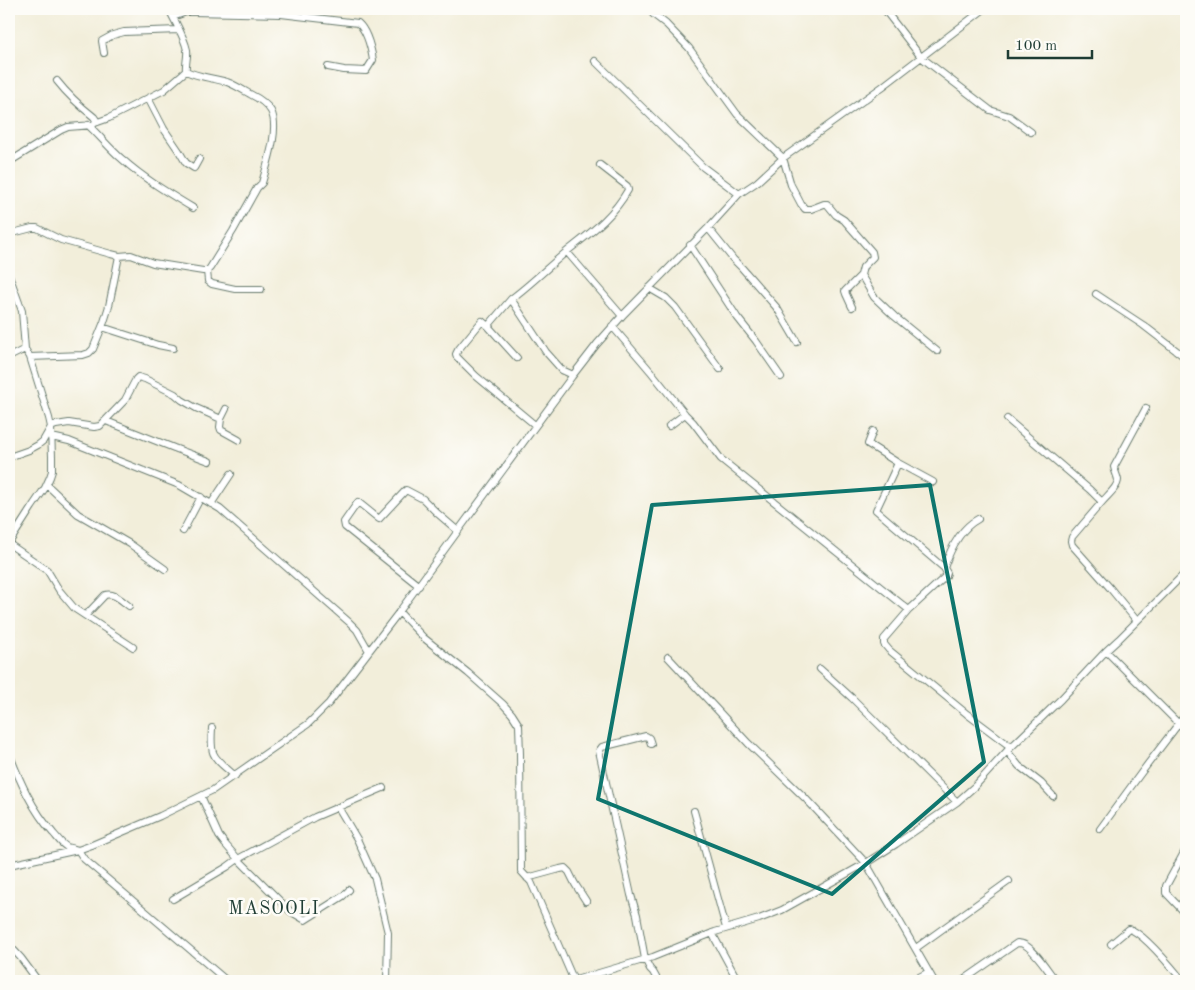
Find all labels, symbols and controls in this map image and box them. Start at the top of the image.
scale bar [1008,28,1091,60]
text: 100 m [1015,39,1057,54]
district label: MASOOLI [228,900,320,918]

